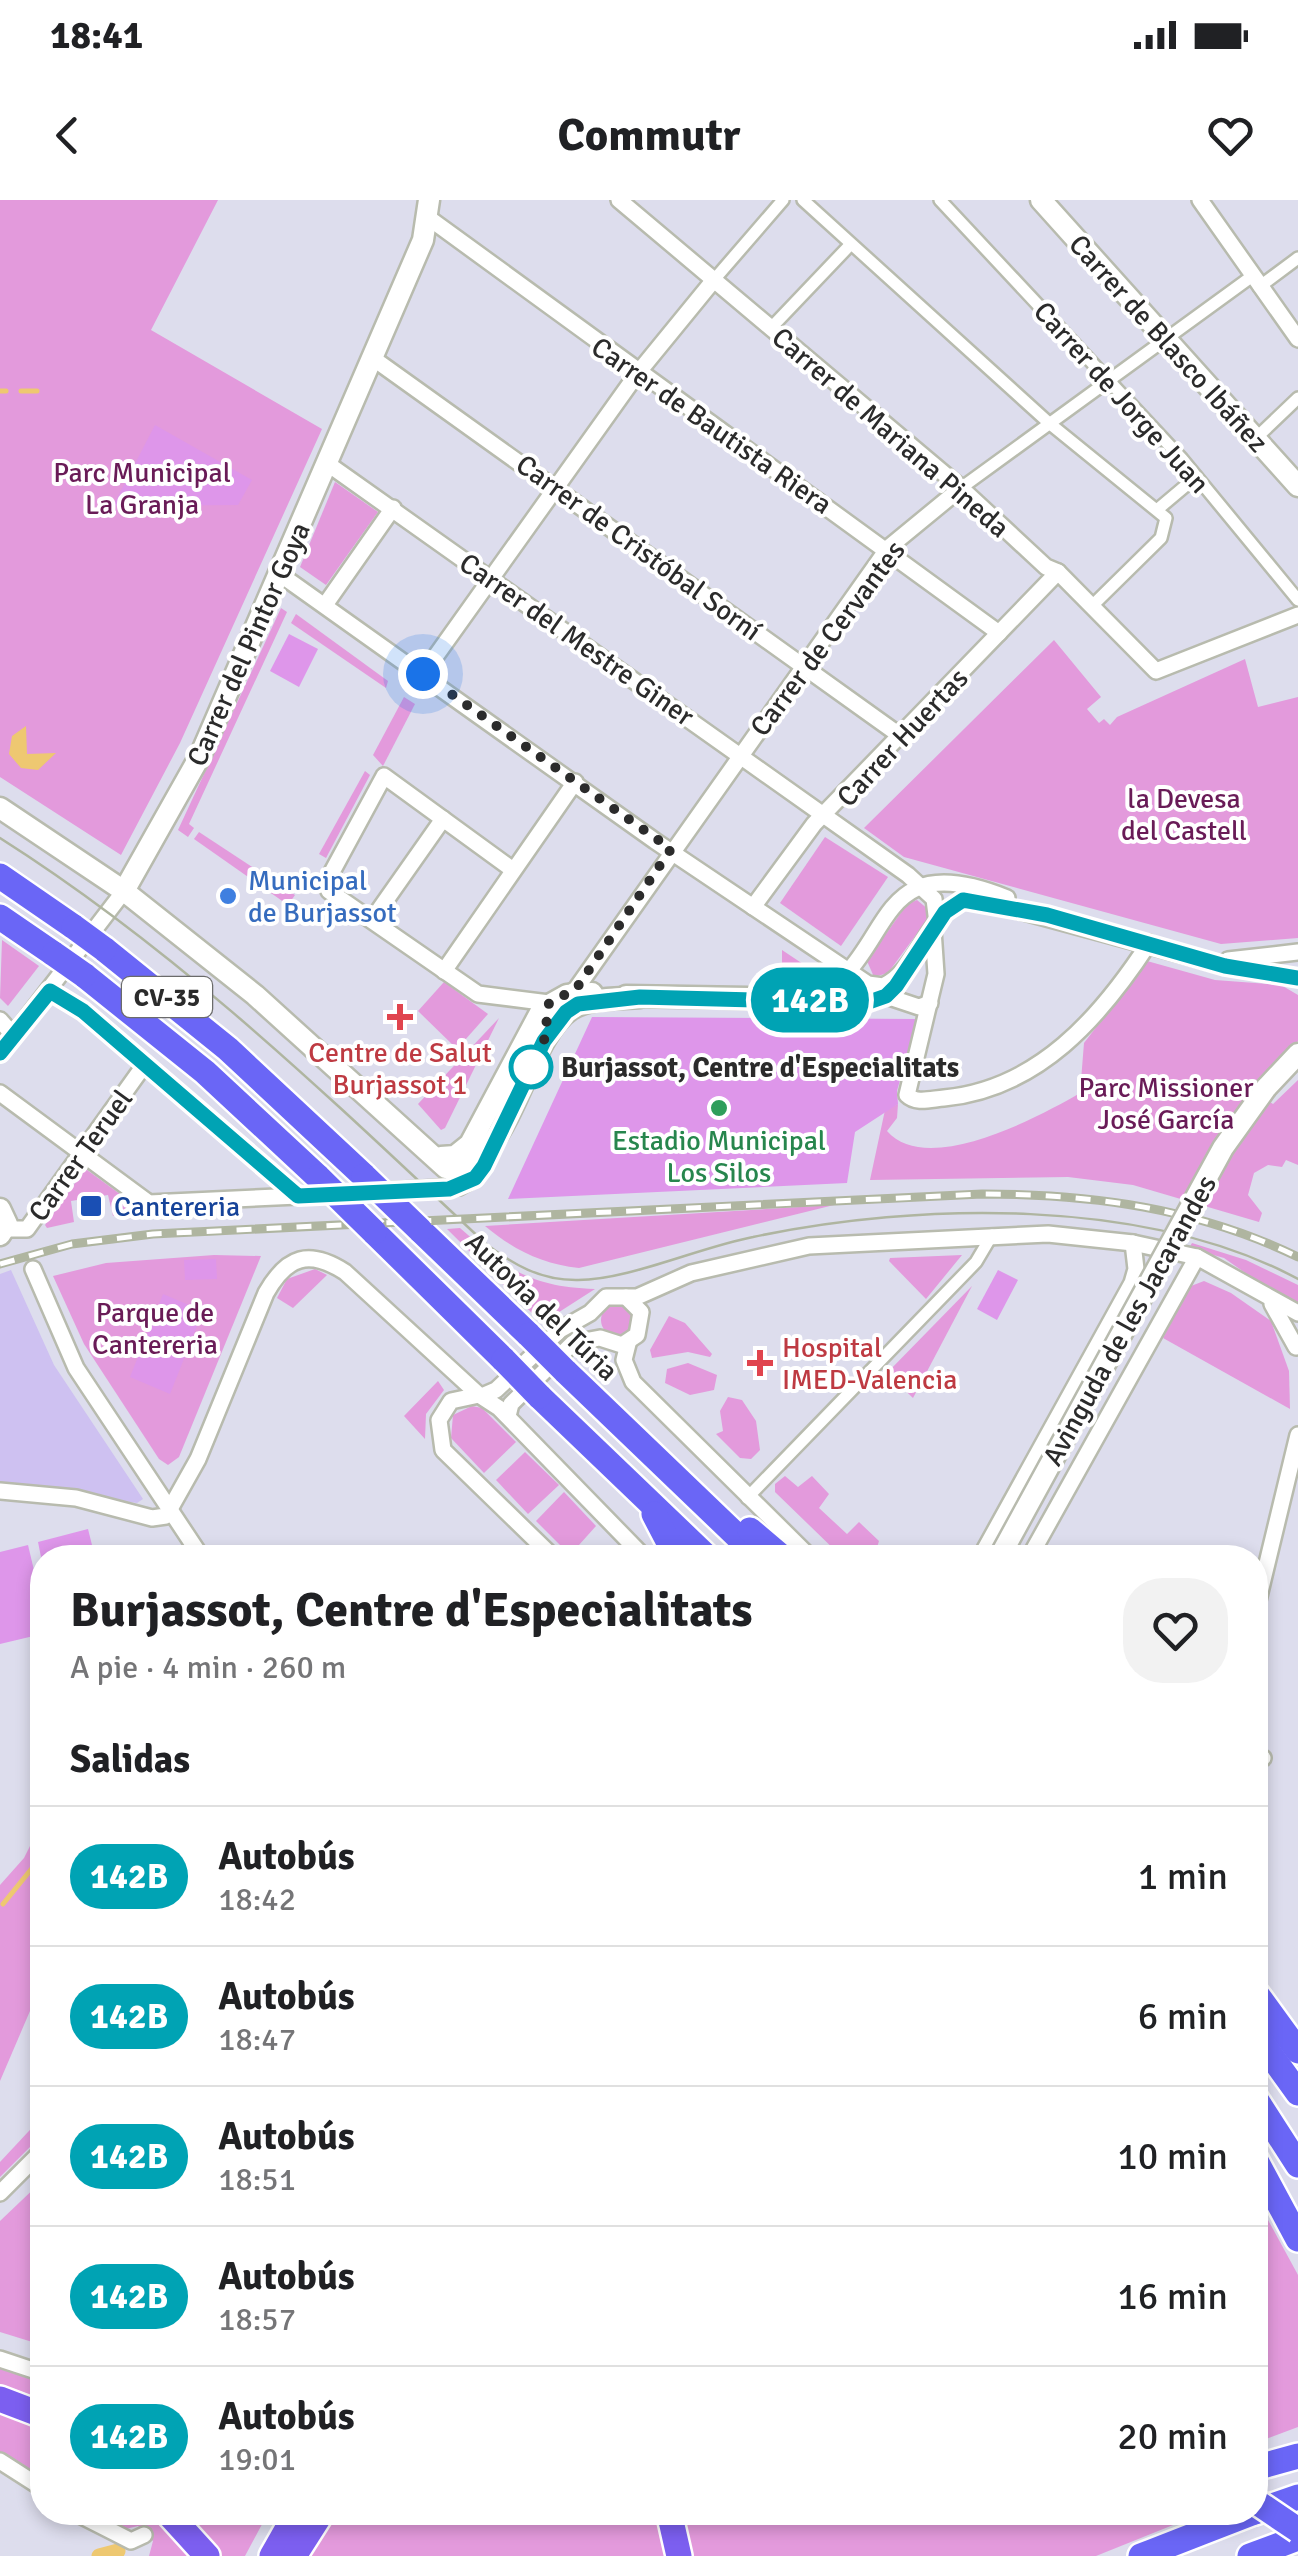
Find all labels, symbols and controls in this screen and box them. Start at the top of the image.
text: 18:41 [50,12,143,59]
icon: back [40,108,95,163]
text: Commutr [558,108,740,163]
icon: heart [1203,108,1258,163]
street label: Carrer de Blasco Ibáñez [1062,228,1275,459]
street label: Carrer de Jorge Juan [1026,295,1216,500]
street label: Carrer de Mariana Pineda [765,320,1016,545]
street label: Carrer de Bautista Riera [585,330,838,522]
street label: Carrer de Cristóbal Sorní [509,447,768,648]
park label: Parc Municipal La Granja [53,456,231,522]
street label: Carrer del Pintor Goya [180,517,318,771]
street label: Carrer de Cervantes [743,534,912,743]
street label: Carrer del Mestre Giner [453,546,701,734]
your location [398,649,448,699]
street label: Carrer Huertas [830,661,975,814]
park label: la Devesa del Castell [1121,782,1247,848]
place label: Municipal de Burjassot [248,864,397,930]
marker: Municipal de Burjassot [217,885,239,907]
line badge: 142B [740,968,880,1032]
road number: CV-35 [122,977,212,1017]
text: 142B [771,979,849,1022]
marker: Centre de Salut Burjassot 1 [387,1004,413,1030]
place label: Centre de Salut Burjassot 1 [308,1036,492,1102]
marker: Burjassot, Centre d'Especialitats [510,1046,552,1088]
place label: Burjassot, Centre d'Especialitats [561,1051,959,1085]
park label: Parc Missioner José García [1078,1071,1254,1137]
street label: Carrer Teruel [22,1083,140,1228]
marker: Estadio Municipal Los Silos [708,1097,730,1119]
place label: Estadio Municipal Los Silos [612,1124,826,1190]
street label: Avinguda de les Jacarandes [1036,1169,1224,1472]
place label: Cantereria [114,1190,240,1224]
marker: Cantereria [78,1193,104,1219]
street label: Autovia del Túria [458,1225,625,1388]
park label: Parque de Cantereria [92,1296,218,1362]
place label: Hospital IMED-Valencia [782,1331,957,1397]
marker: Hospital IMED-Valencia [747,1350,773,1376]
button: heart [1123,1578,1228,1683]
text: Burjassot, Centre d'Especialitats [70,1581,753,1640]
text: A pie · 4 min · 260 m [70,1648,346,1687]
text: Salidas [70,1736,190,1783]
text: Autobús [218,1833,355,1880]
text: 1 min [1138,1853,1228,1900]
text: 142B [90,1855,168,1898]
text: 18:42 [218,1880,296,1919]
text: Autobús [218,1973,355,2020]
text: 6 min [1138,1993,1228,2040]
text: 142B [90,1995,168,2038]
text: 18:47 [218,2020,296,2059]
text: Autobús [218,2113,355,2160]
text: 10 min [1117,2133,1228,2180]
text: 142B [90,2135,168,2178]
text: 18:51 [218,2160,296,2199]
text: Autobús [218,2253,355,2300]
text: 16 min [1117,2273,1228,2320]
text: 142B [90,2275,168,2318]
text: 18:57 [218,2300,296,2339]
text: Autobús [218,2393,355,2440]
text: 20 min [1117,2413,1228,2460]
text: 142B [90,2415,168,2458]
text: 19:01 [218,2440,296,2479]

